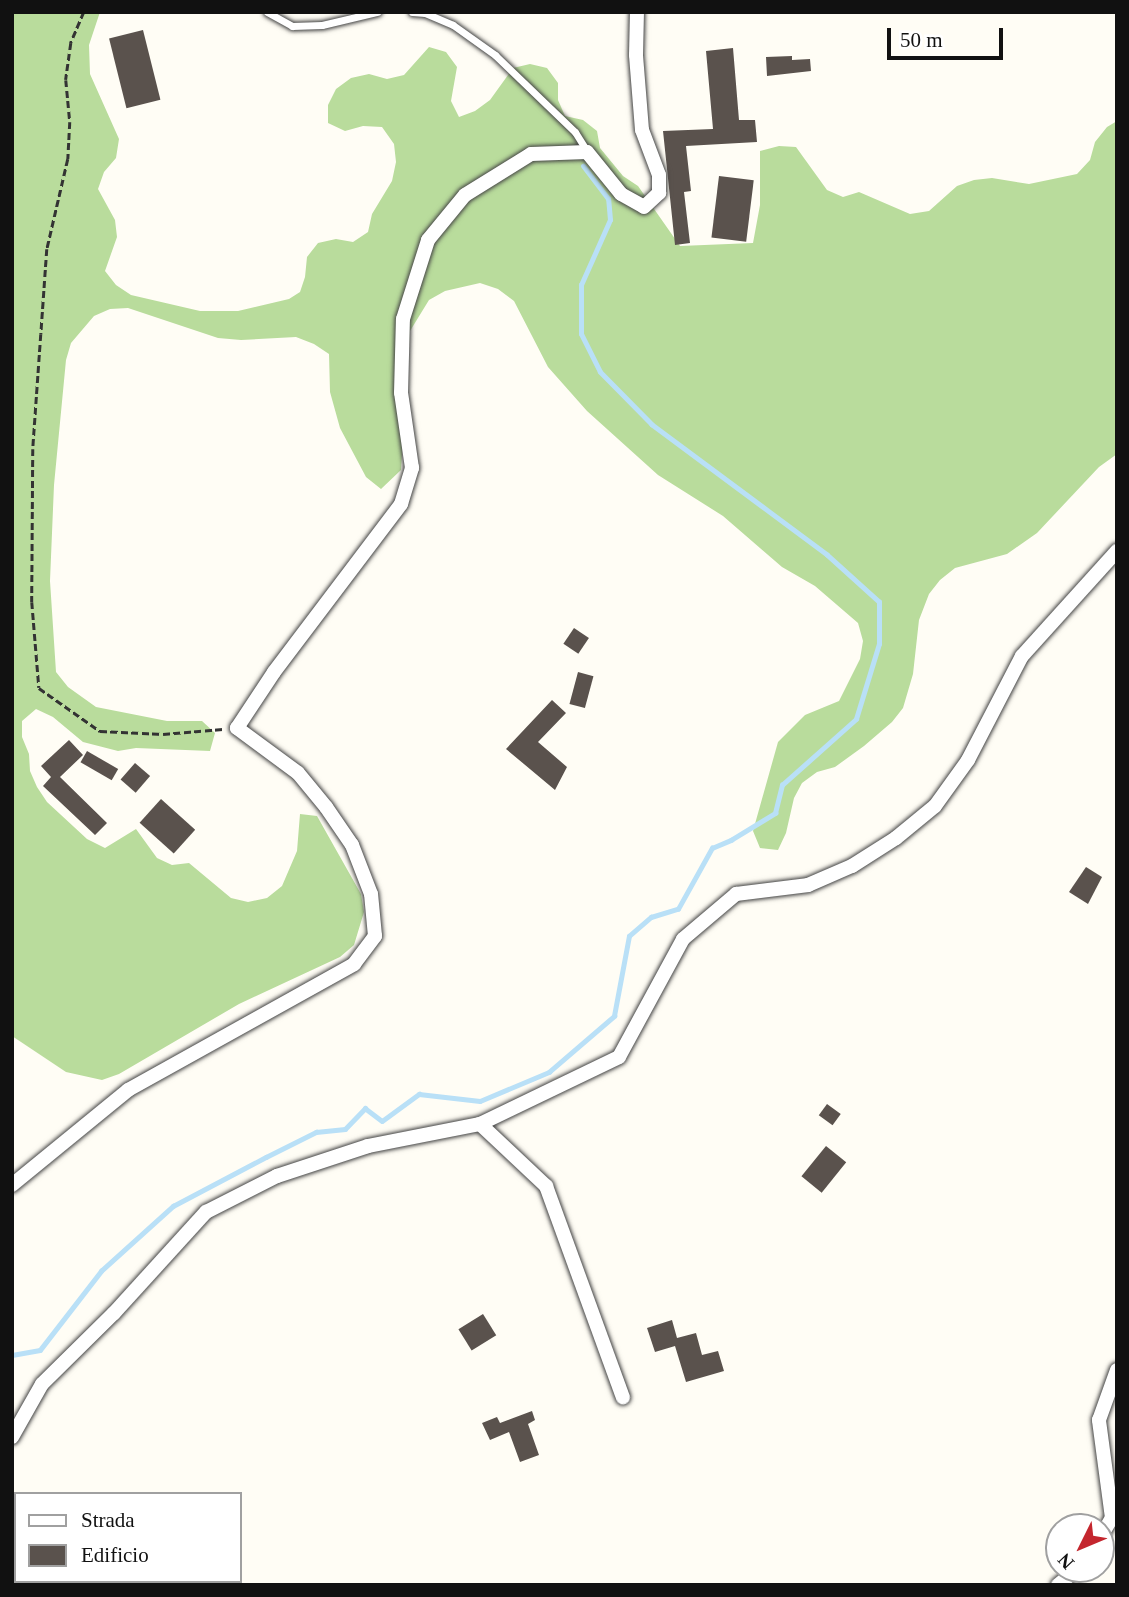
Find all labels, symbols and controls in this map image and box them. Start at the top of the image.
scale bar [891,14,1006,58]
text: 50 m [900,28,943,52]
legend [14,1492,242,1583]
text: Strada [81,1508,135,1532]
north arrow [1045,1513,1115,1583]
text: Edificio [81,1543,149,1567]
text: N [1053,1549,1078,1573]

